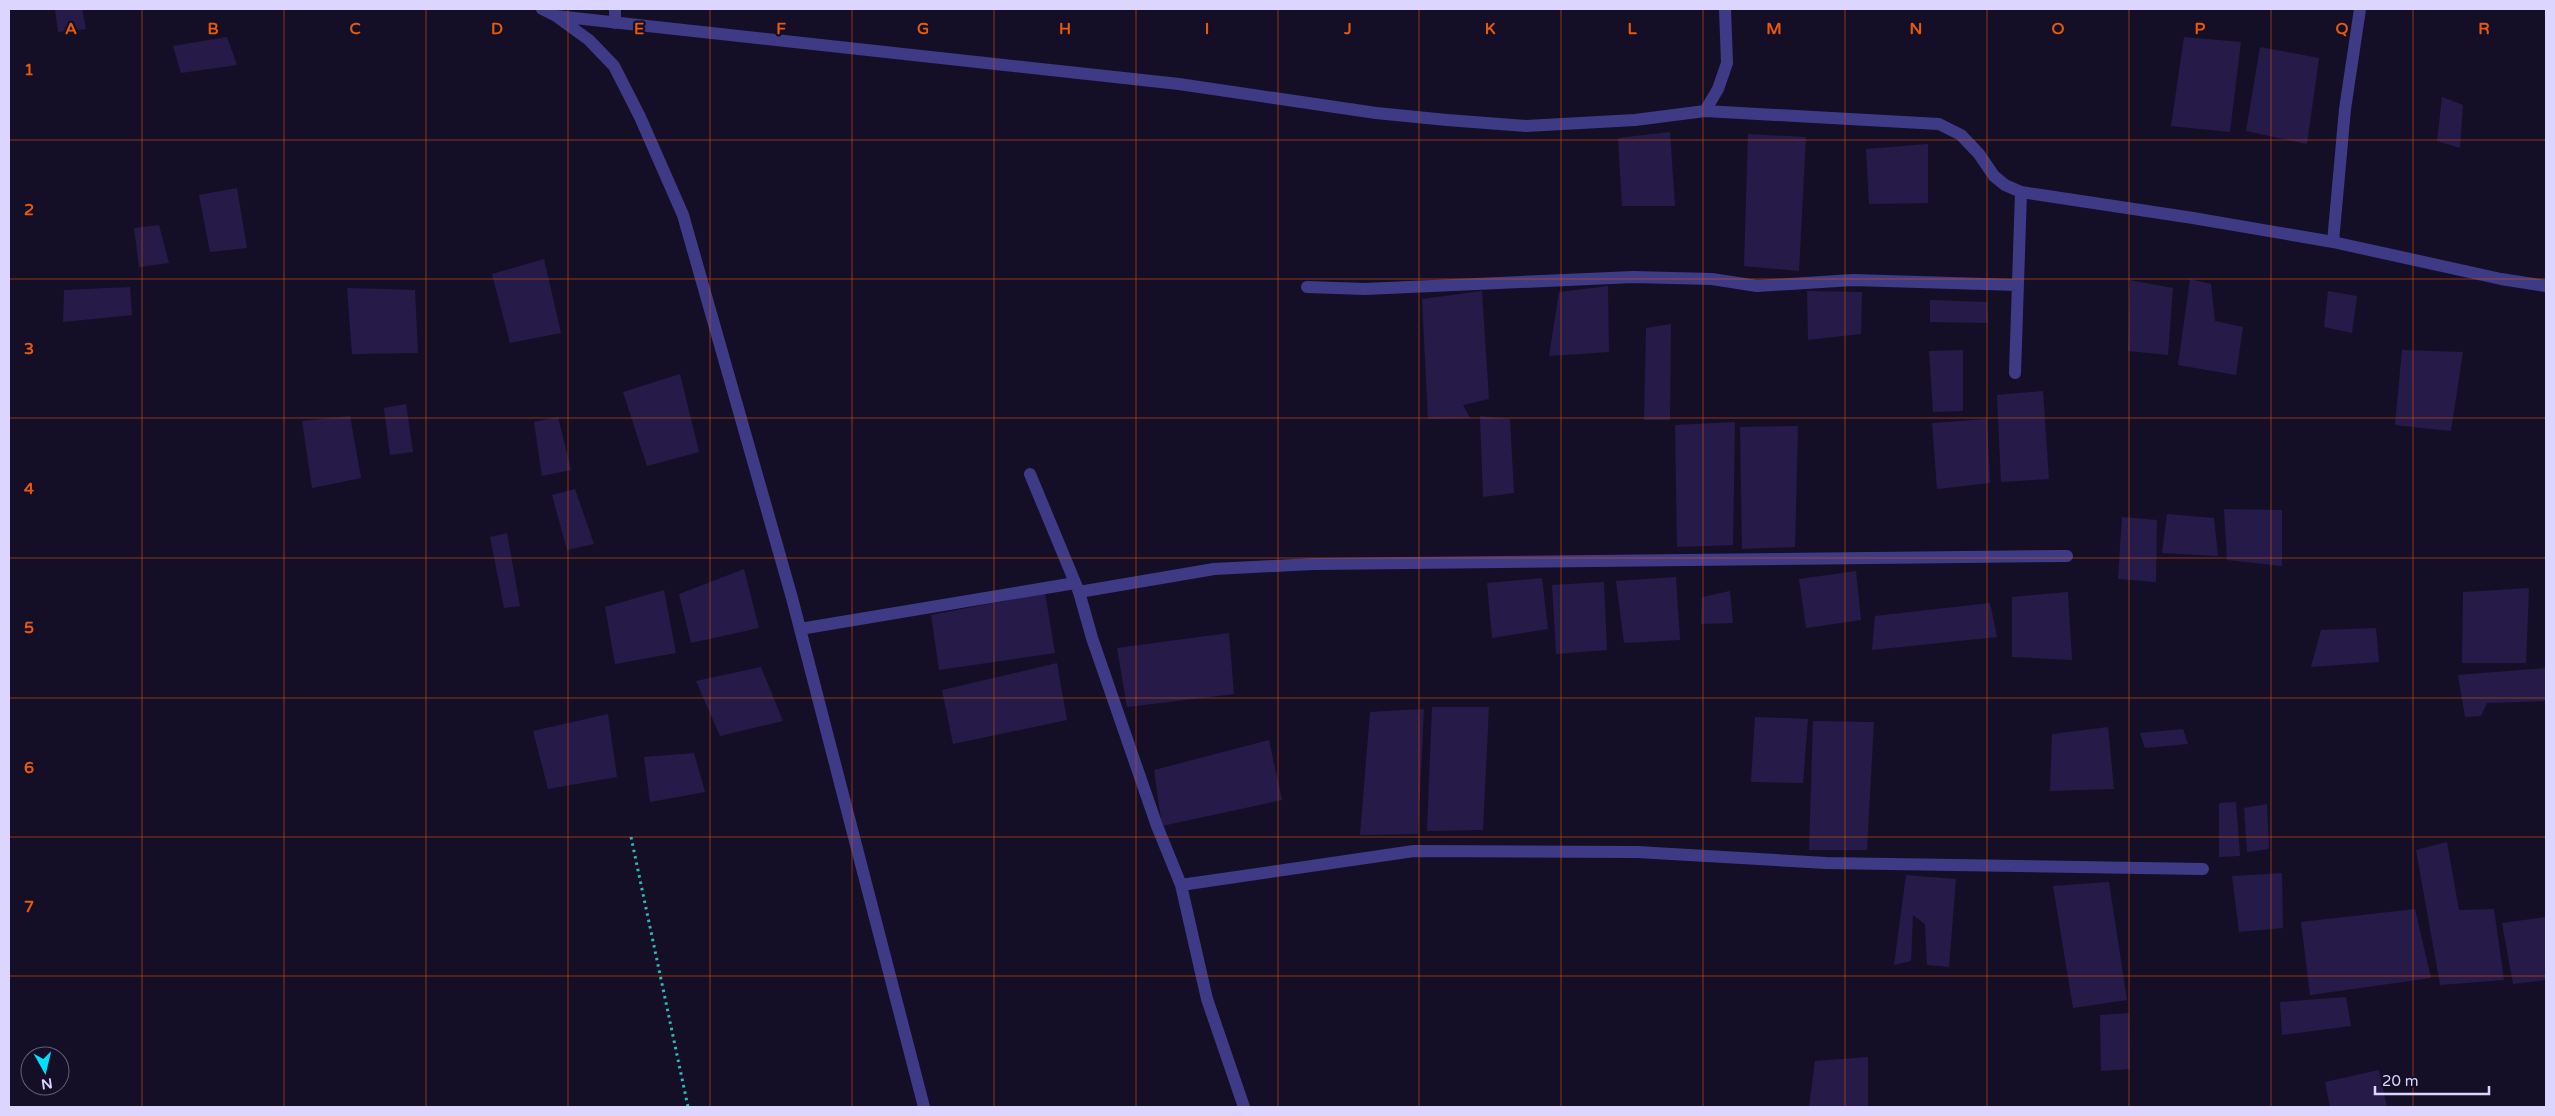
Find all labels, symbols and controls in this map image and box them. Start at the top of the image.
text: A [65,19,77,39]
text: B [207,19,219,39]
text: C [349,19,361,39]
text: D [491,19,503,39]
text: E [634,19,644,39]
text: F [776,19,786,39]
text: G [917,19,929,39]
text: H [1059,19,1071,39]
text: I [1205,19,1209,39]
text: J [1343,19,1352,39]
text: K [1485,19,1496,39]
text: L [1627,19,1637,39]
text: M [1766,19,1782,39]
text: N [1910,19,1922,39]
text: O [2052,19,2065,39]
text: P [2195,19,2206,39]
text: Q [2336,19,2349,39]
text: R [2478,19,2490,39]
text: 1 [24,60,34,80]
text: 2 [24,200,34,220]
text: 3 [24,339,34,359]
text: 4 [24,479,34,499]
text: 5 [24,618,34,638]
text: 6 [24,758,34,778]
text: 7 [24,897,34,917]
north arrow [20,1046,70,1096]
scale bar [2375,1064,2489,1096]
text: 20 m [2382,1072,2419,1090]
text: N [40,1074,53,1093]

